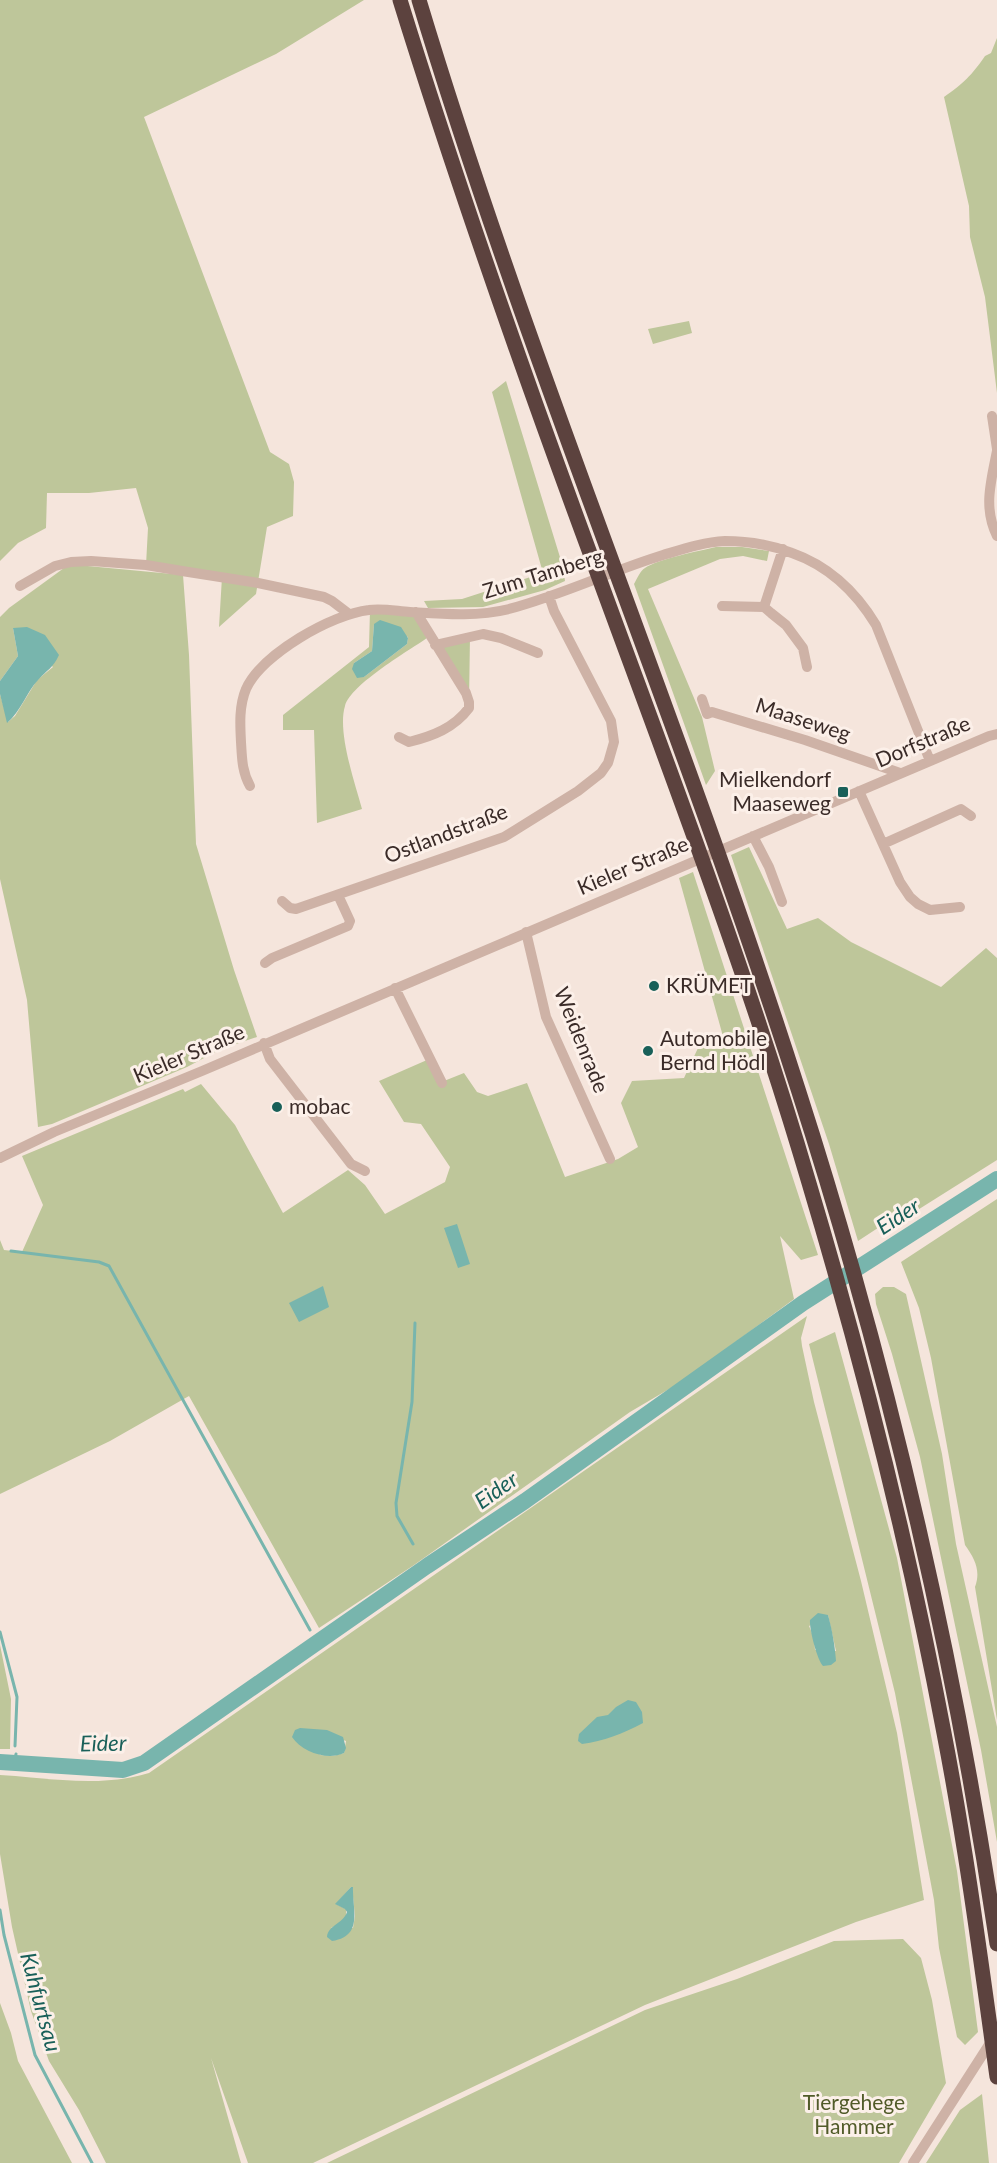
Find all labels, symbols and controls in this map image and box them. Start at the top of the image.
street label: Zum Tamberg [479,542,606,603]
street label: Maaseweg [753,691,854,746]
street label: Dorfstraße [871,709,974,772]
place label: Mielkendorf Maaseweg [719,766,832,815]
marker: Mielkendorf Maaseweg [836,785,850,799]
street label: Ostlandstraße [380,798,511,868]
street label: Kieler Straße [573,830,692,899]
place label: KRÜMET [666,972,753,997]
marker: KRÜMET [647,979,661,993]
street label: Weidenrade [550,983,615,1096]
street label: Kieler Straße [129,1018,248,1087]
place label: Automobile Bernd Hödl [660,1025,767,1074]
marker: Automobile Bernd Hödl [641,1044,655,1058]
place label: mobac [289,1093,350,1118]
marker: mobac [270,1100,284,1114]
water label: Eider [871,1191,925,1240]
water label: Eider [469,1465,523,1514]
water label: Eider [79,1729,127,1756]
water label: Kuhfurtsau [15,1949,68,2055]
park label: Tiergehege Hammer [803,2089,905,2138]

